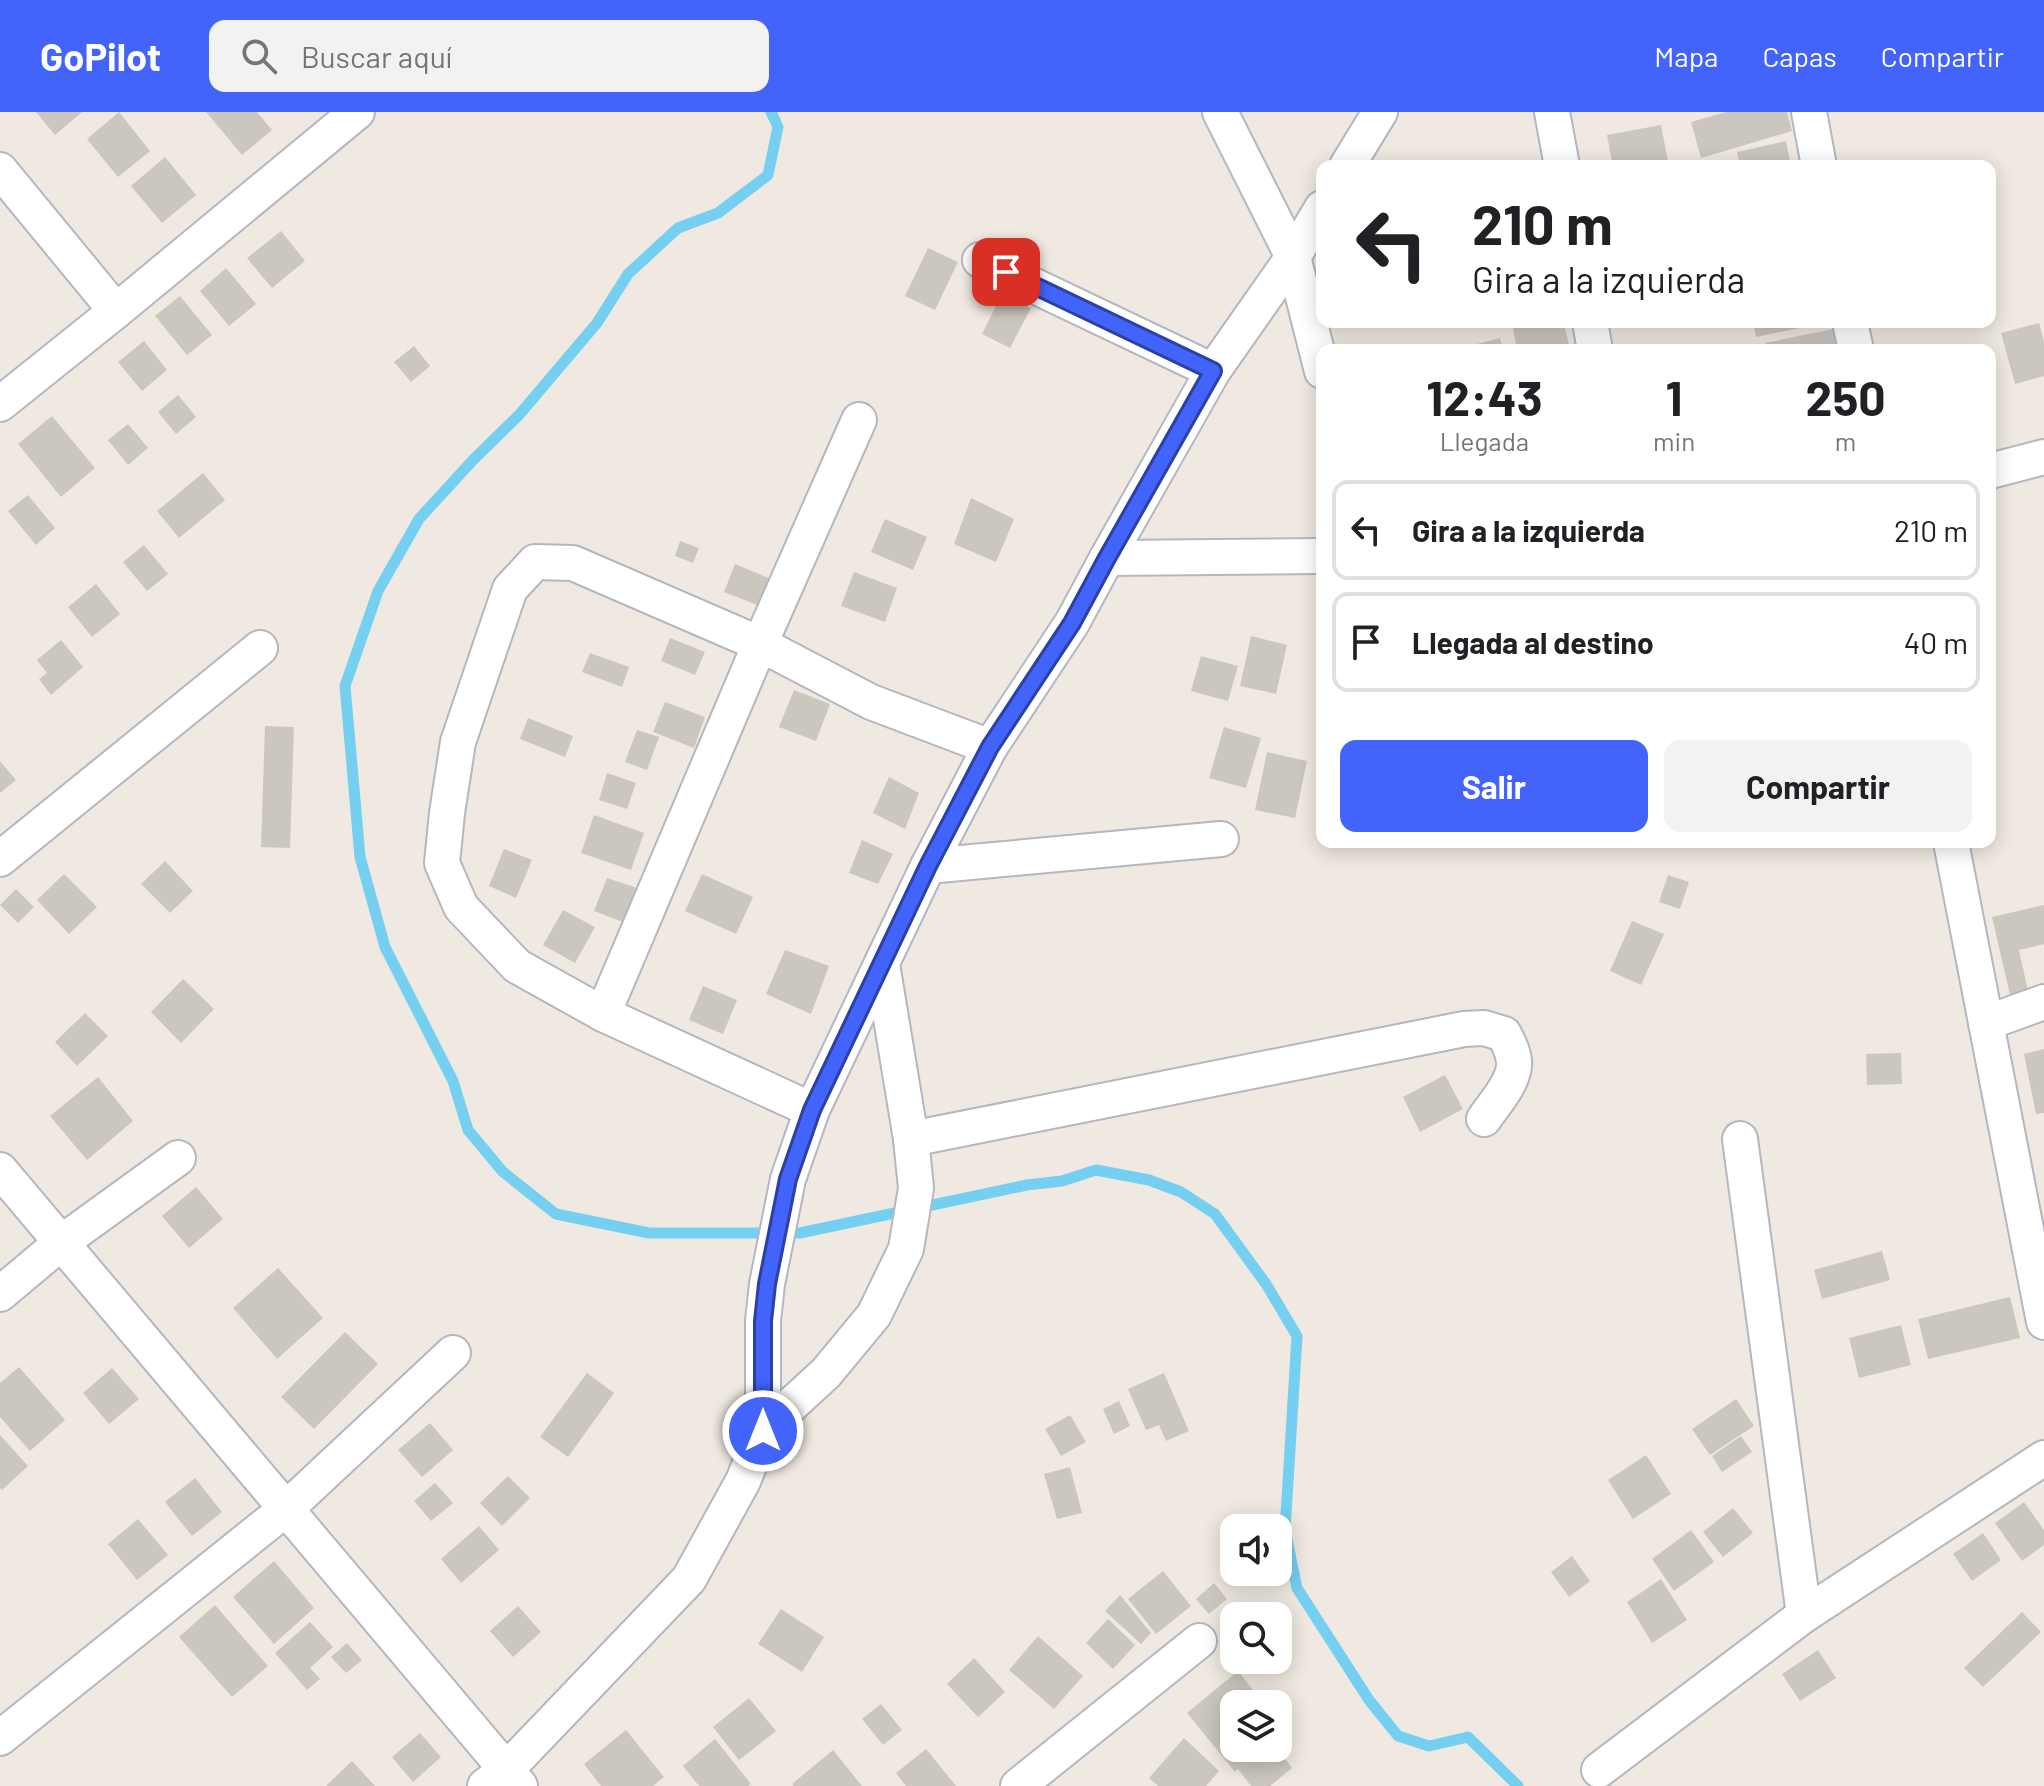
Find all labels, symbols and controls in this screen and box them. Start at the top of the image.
search box [209,20,769,92]
text: GoPilot [40,33,161,79]
icon: search [237,34,281,78]
text: Buscar aquí [301,38,452,74]
text: Mapa [1654,39,1718,73]
text: Capas [1762,39,1837,73]
text: Compartir [1881,39,2004,73]
text: 210 m [1472,189,1613,256]
icon: left [1340,192,1444,296]
pin [972,238,1040,306]
icon: arrive [984,250,1028,294]
text: Gira a la izquierda [1472,257,1745,300]
text: 12:43 [1426,368,1543,426]
text: 1 [1666,368,1683,426]
text: 250 [1806,368,1886,426]
text: Llegada [1440,425,1529,456]
text: min [1653,425,1695,456]
text: m [1835,425,1856,456]
icon: left [1344,508,1388,552]
text: Gira a la izquierda [1412,512,1645,548]
text: 210 m [1894,512,1968,548]
icon: arrive [1344,620,1388,664]
text: Llegada al destino [1412,624,1654,660]
text: 40 m [1904,624,1968,660]
button: Salir [1340,740,1648,832]
button: Compartir [1664,740,1972,832]
position arrow [721,1389,805,1473]
map controls [1220,1514,1292,1762]
button: sound [1220,1514,1292,1586]
button: search [1220,1602,1292,1674]
button: layers [1220,1690,1292,1762]

